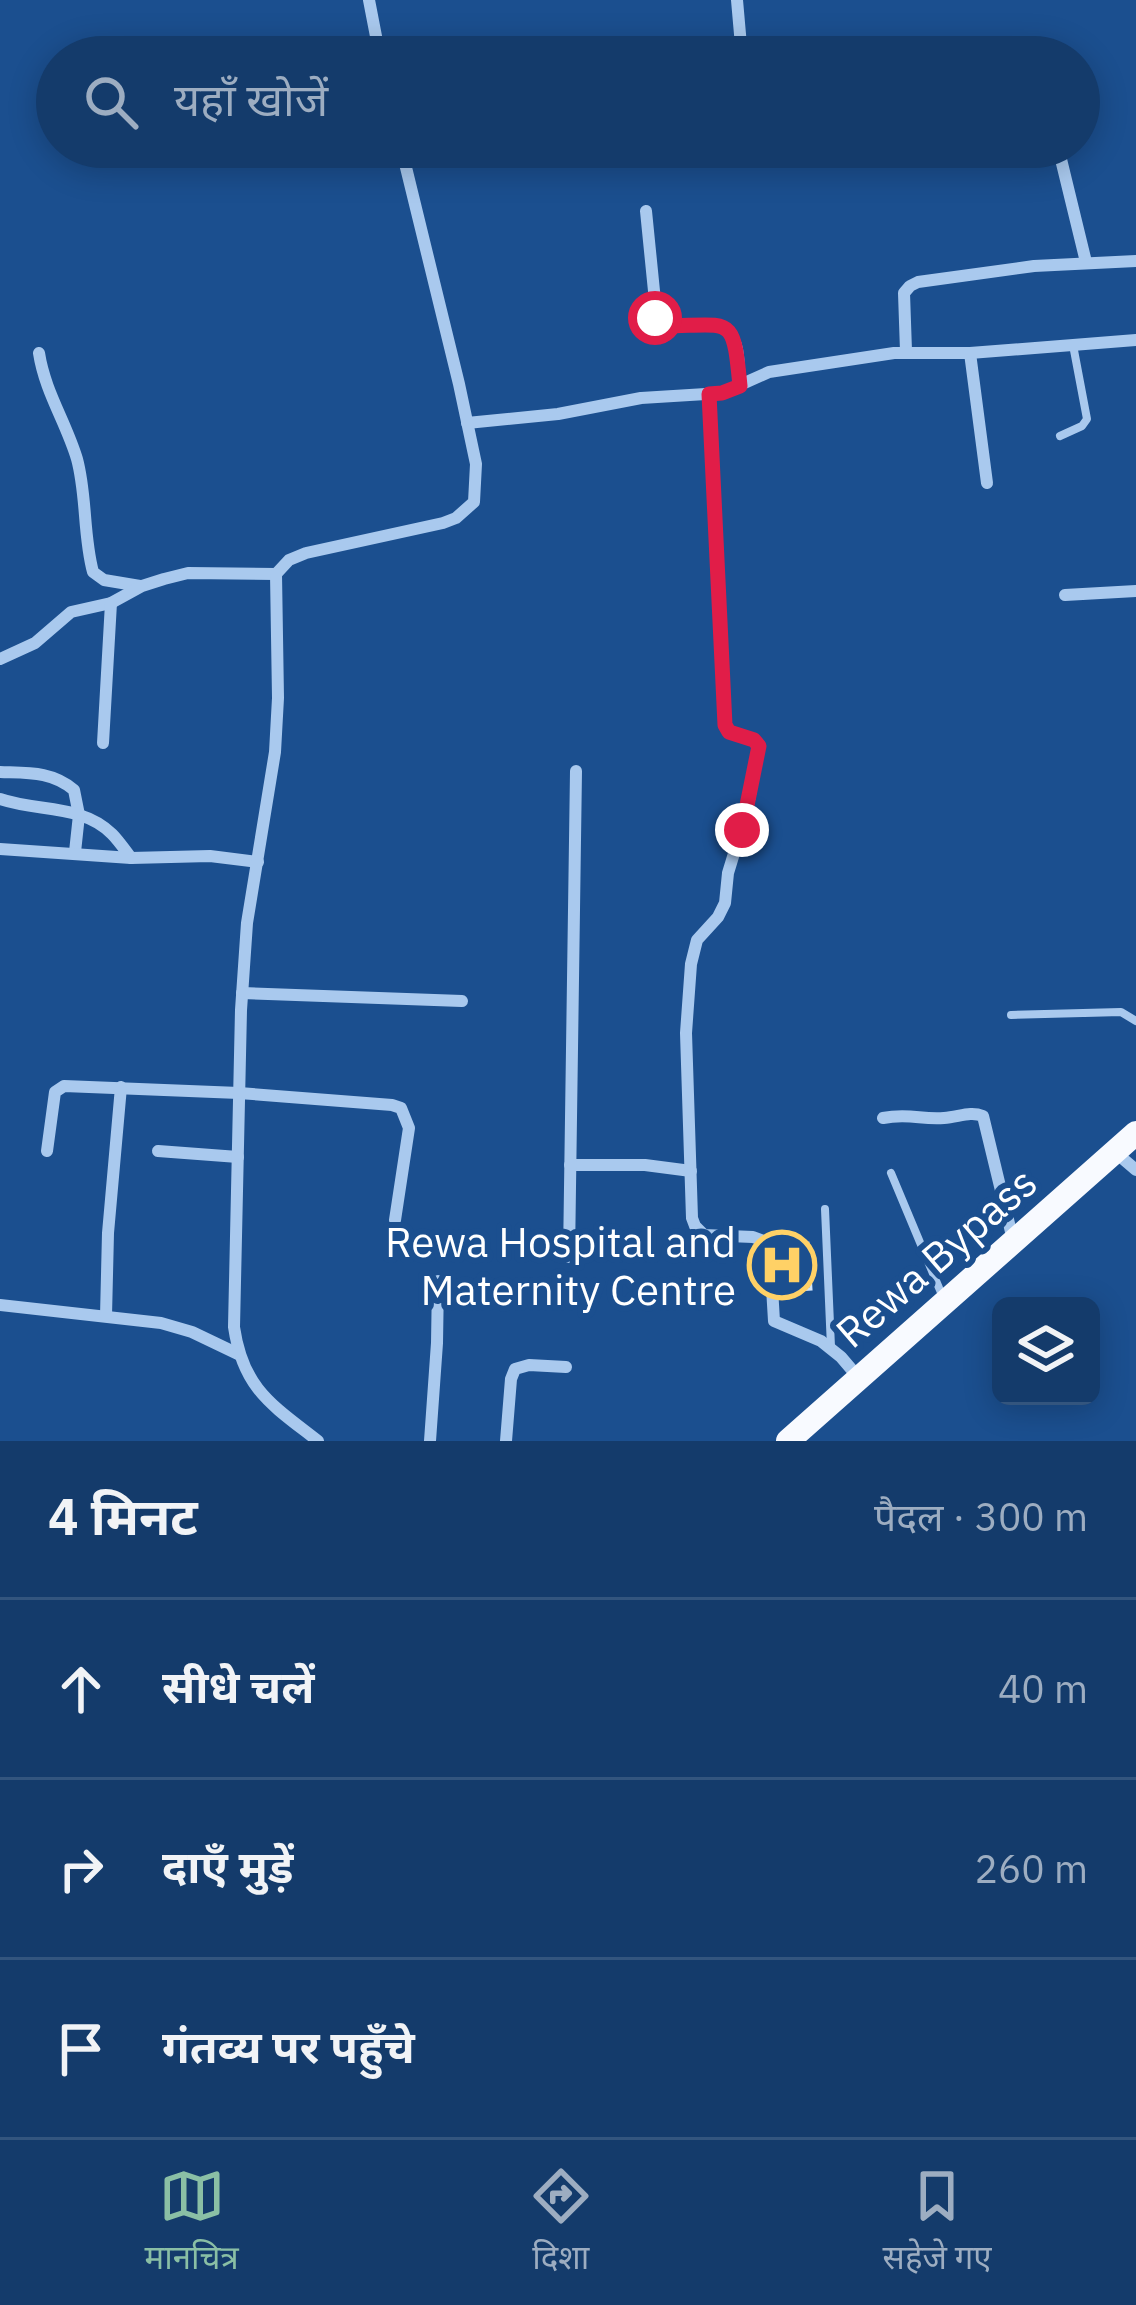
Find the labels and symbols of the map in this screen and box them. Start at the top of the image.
route start [628,291,682,345]
route end [715,803,769,857]
street label: Rewa Bypass [824,1155,1048,1359]
place label: Rewa Hospital and Maternity Centre [385,1214,736,1317]
hospital icon: Rewa Hospital and Maternity Centre [747,1230,817,1300]

